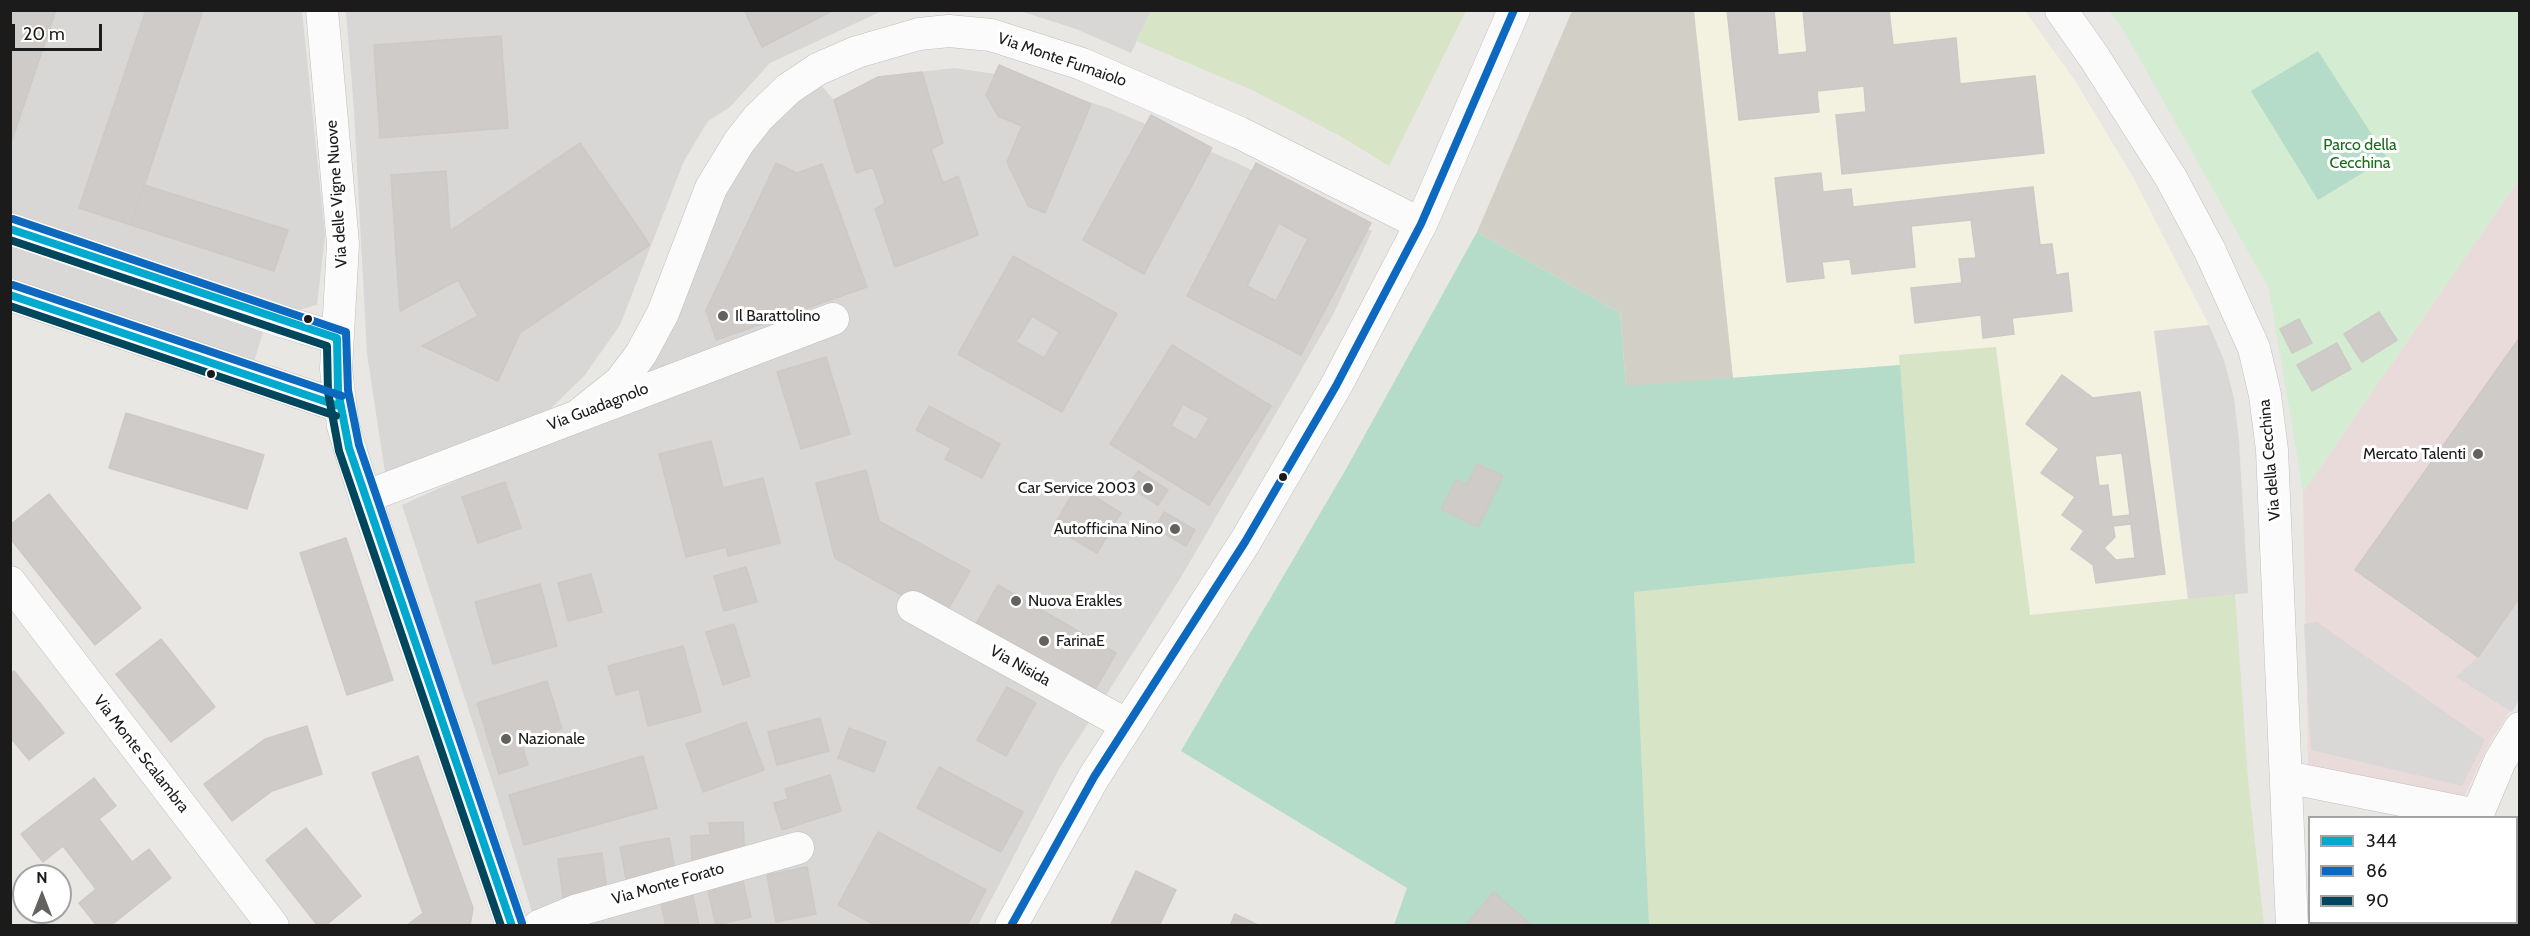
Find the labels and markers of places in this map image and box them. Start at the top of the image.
place label: Il Barattolino [735,306,820,326]
marker: Il Barattolino [716,309,730,323]
unlabelled marker [302,313,314,325]
unlabelled marker [205,368,217,380]
place label: Mercato Talenti [2363,444,2466,464]
marker: Mercato Talenti [2471,447,2485,461]
unlabelled marker [1277,471,1289,483]
place label: Car Service 2003 [1018,478,1136,498]
marker: Car Service 2003 [1141,481,1155,495]
place label: Autofficina Nino [1054,519,1163,539]
marker: Autofficina Nino [1168,522,1182,536]
place label: Nuova Erakles [1028,591,1122,611]
marker: Nuova Erakles [1009,594,1023,608]
place label: FarinaE [1056,631,1105,651]
marker: FarinaE [1037,634,1051,648]
place label: Nazionale [518,729,585,749]
marker: Nazionale [499,732,513,746]

